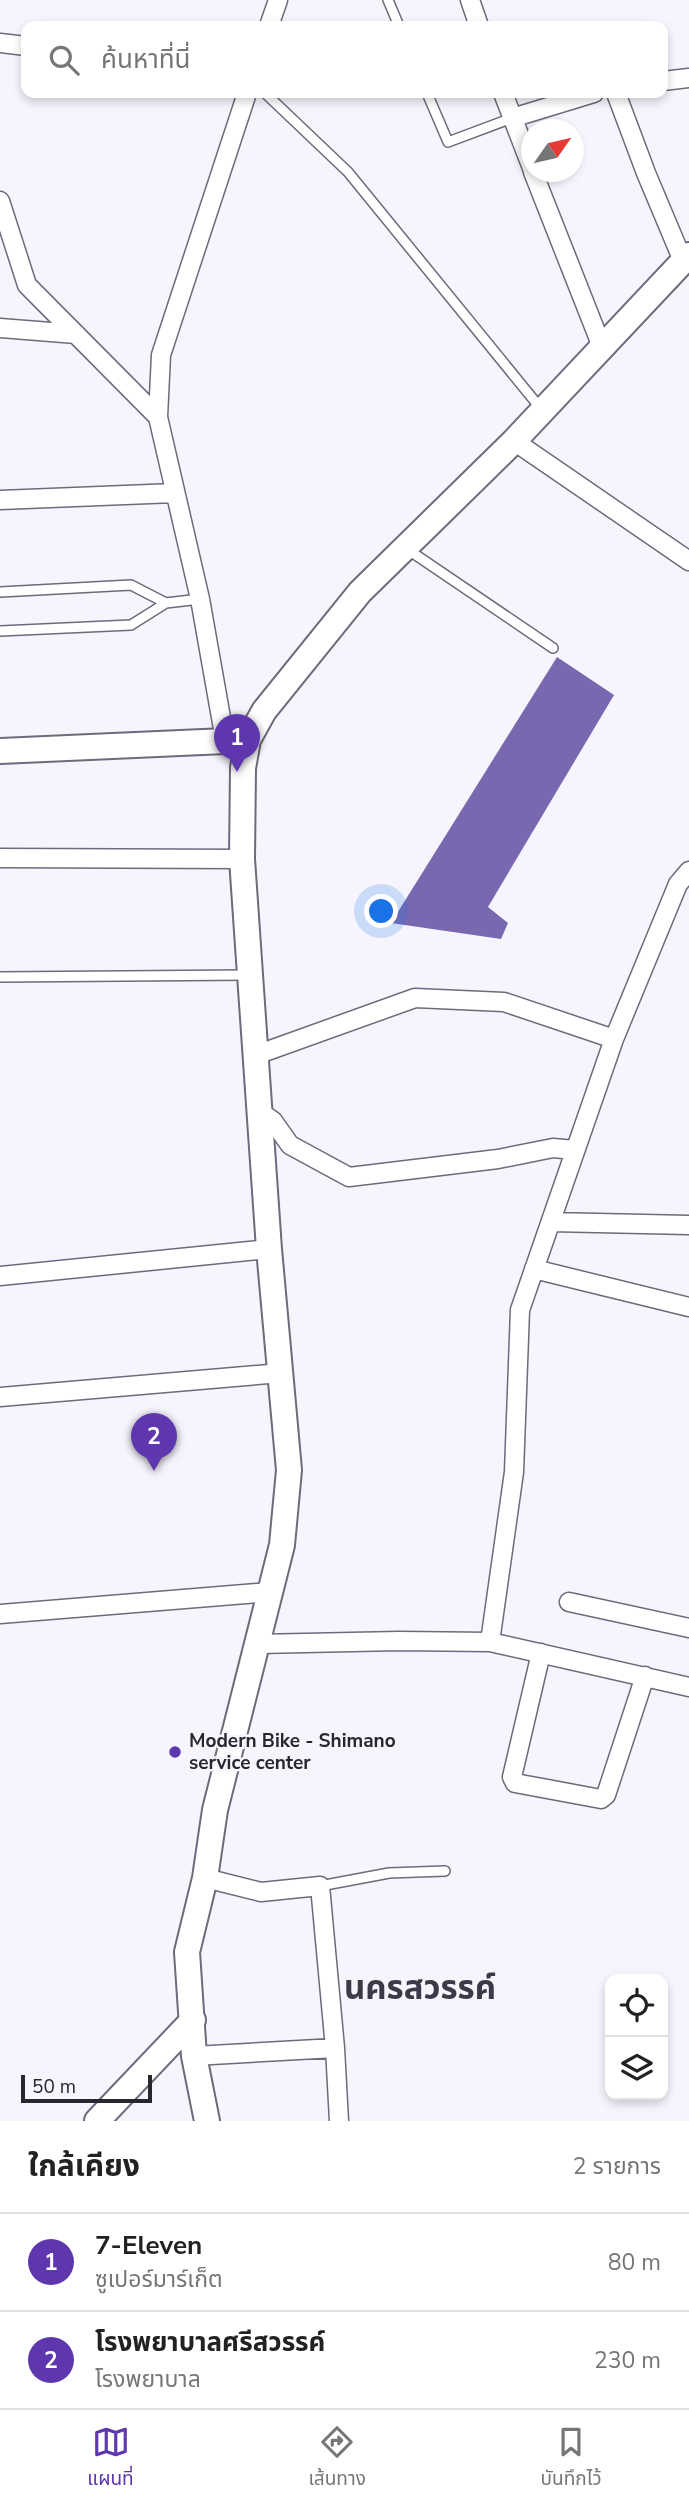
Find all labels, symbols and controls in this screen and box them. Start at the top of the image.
search box [21,21,668,98]
icon: search [45,41,83,79]
text: ค้นหาที่นี่ [101,42,191,77]
north arrow [521,119,584,182]
pin: 1 [214,714,260,772]
your location [364,894,398,928]
pin: 2 [131,1413,177,1471]
place label: Modern Bike - Shimano service center [189,1728,396,1776]
marker: Modern Bike - Shimano service center [167,1744,183,1760]
district label: นครสวรรค์ [344,1966,496,2011]
map controls [605,1974,668,2100]
button: locate [605,1974,668,2037]
button: layers [605,2037,668,2100]
scale bar [21,2072,152,2104]
text: 50 m [32,2074,76,2100]
text: ใกล้เคียง [28,2146,140,2187]
text: 2 รายการ [573,2151,661,2182]
text: 7-Eleven [95,2228,202,2263]
text: 1 [44,2247,58,2278]
text: 80 m [608,2247,661,2278]
text: ซูเปอร์มาร์เก็ต [95,2264,223,2295]
text: โรงพยาบาลศรีสวรรค์ [95,2325,325,2360]
text: 2 [44,2345,58,2376]
text: 230 m [594,2345,661,2376]
text: โรงพยาบาล [95,2364,201,2395]
tab: แผนที่ [87,2423,134,2494]
tab: เส้นทาง [308,2423,366,2494]
tab: บันทึกไว้ [541,2423,602,2494]

